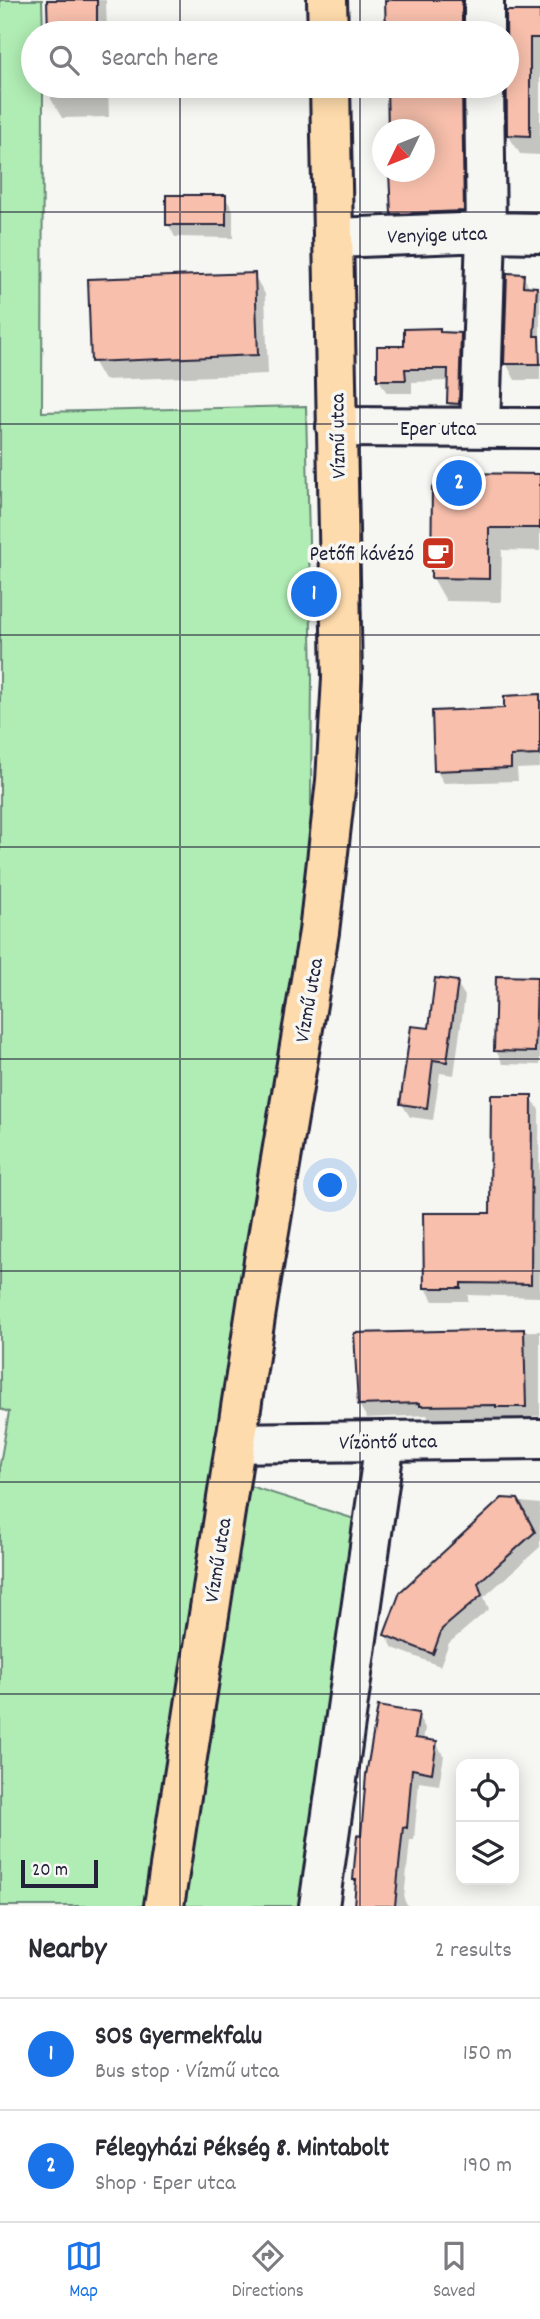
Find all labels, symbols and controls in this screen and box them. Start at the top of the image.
search box [21,21,519,98]
icon: search [45,41,83,79]
text: Search here [101,41,219,78]
north arrow [372,119,435,182]
street label: Venyige utca [387,220,489,254]
street label: Vízmű utca [324,392,356,479]
street label: Eper utca [400,416,477,446]
pin: 2 [436,457,482,509]
cafe icon: Petőfi kávézó [419,534,457,572]
place label: Petőfi kávézó [309,541,414,571]
pin: 1 [291,568,337,620]
street label: Vízmű utca [289,955,333,1045]
your location [313,1168,347,1202]
street label: Vízöntő utca [339,1428,438,1460]
street label: Vízmű utca [198,1515,242,1605]
map controls [456,1759,519,1885]
button: locate [456,1759,519,1822]
button: layers [456,1822,519,1885]
scale bar [21,1857,98,1889]
text: 20 m [32,1858,68,1885]
text: Nearby [28,1930,106,1973]
text: 2 results [435,1935,512,1968]
text: SOS Gyermekfalu [95,2019,262,2056]
text: 1 [48,2038,54,2071]
text: 150 m [463,2038,512,2071]
text: Bus stop · Vízmű utca [95,2056,279,2089]
text: Félegyházi Pékség 8. Mintabolt [95,2131,389,2168]
text: 2 [46,2150,56,2183]
text: 190 m [463,2150,512,2183]
text: Shop · Eper utca [95,2168,236,2201]
tab: Map [65,2237,103,2306]
tab: Directions [232,2237,304,2306]
tab: Saved [433,2237,475,2306]

